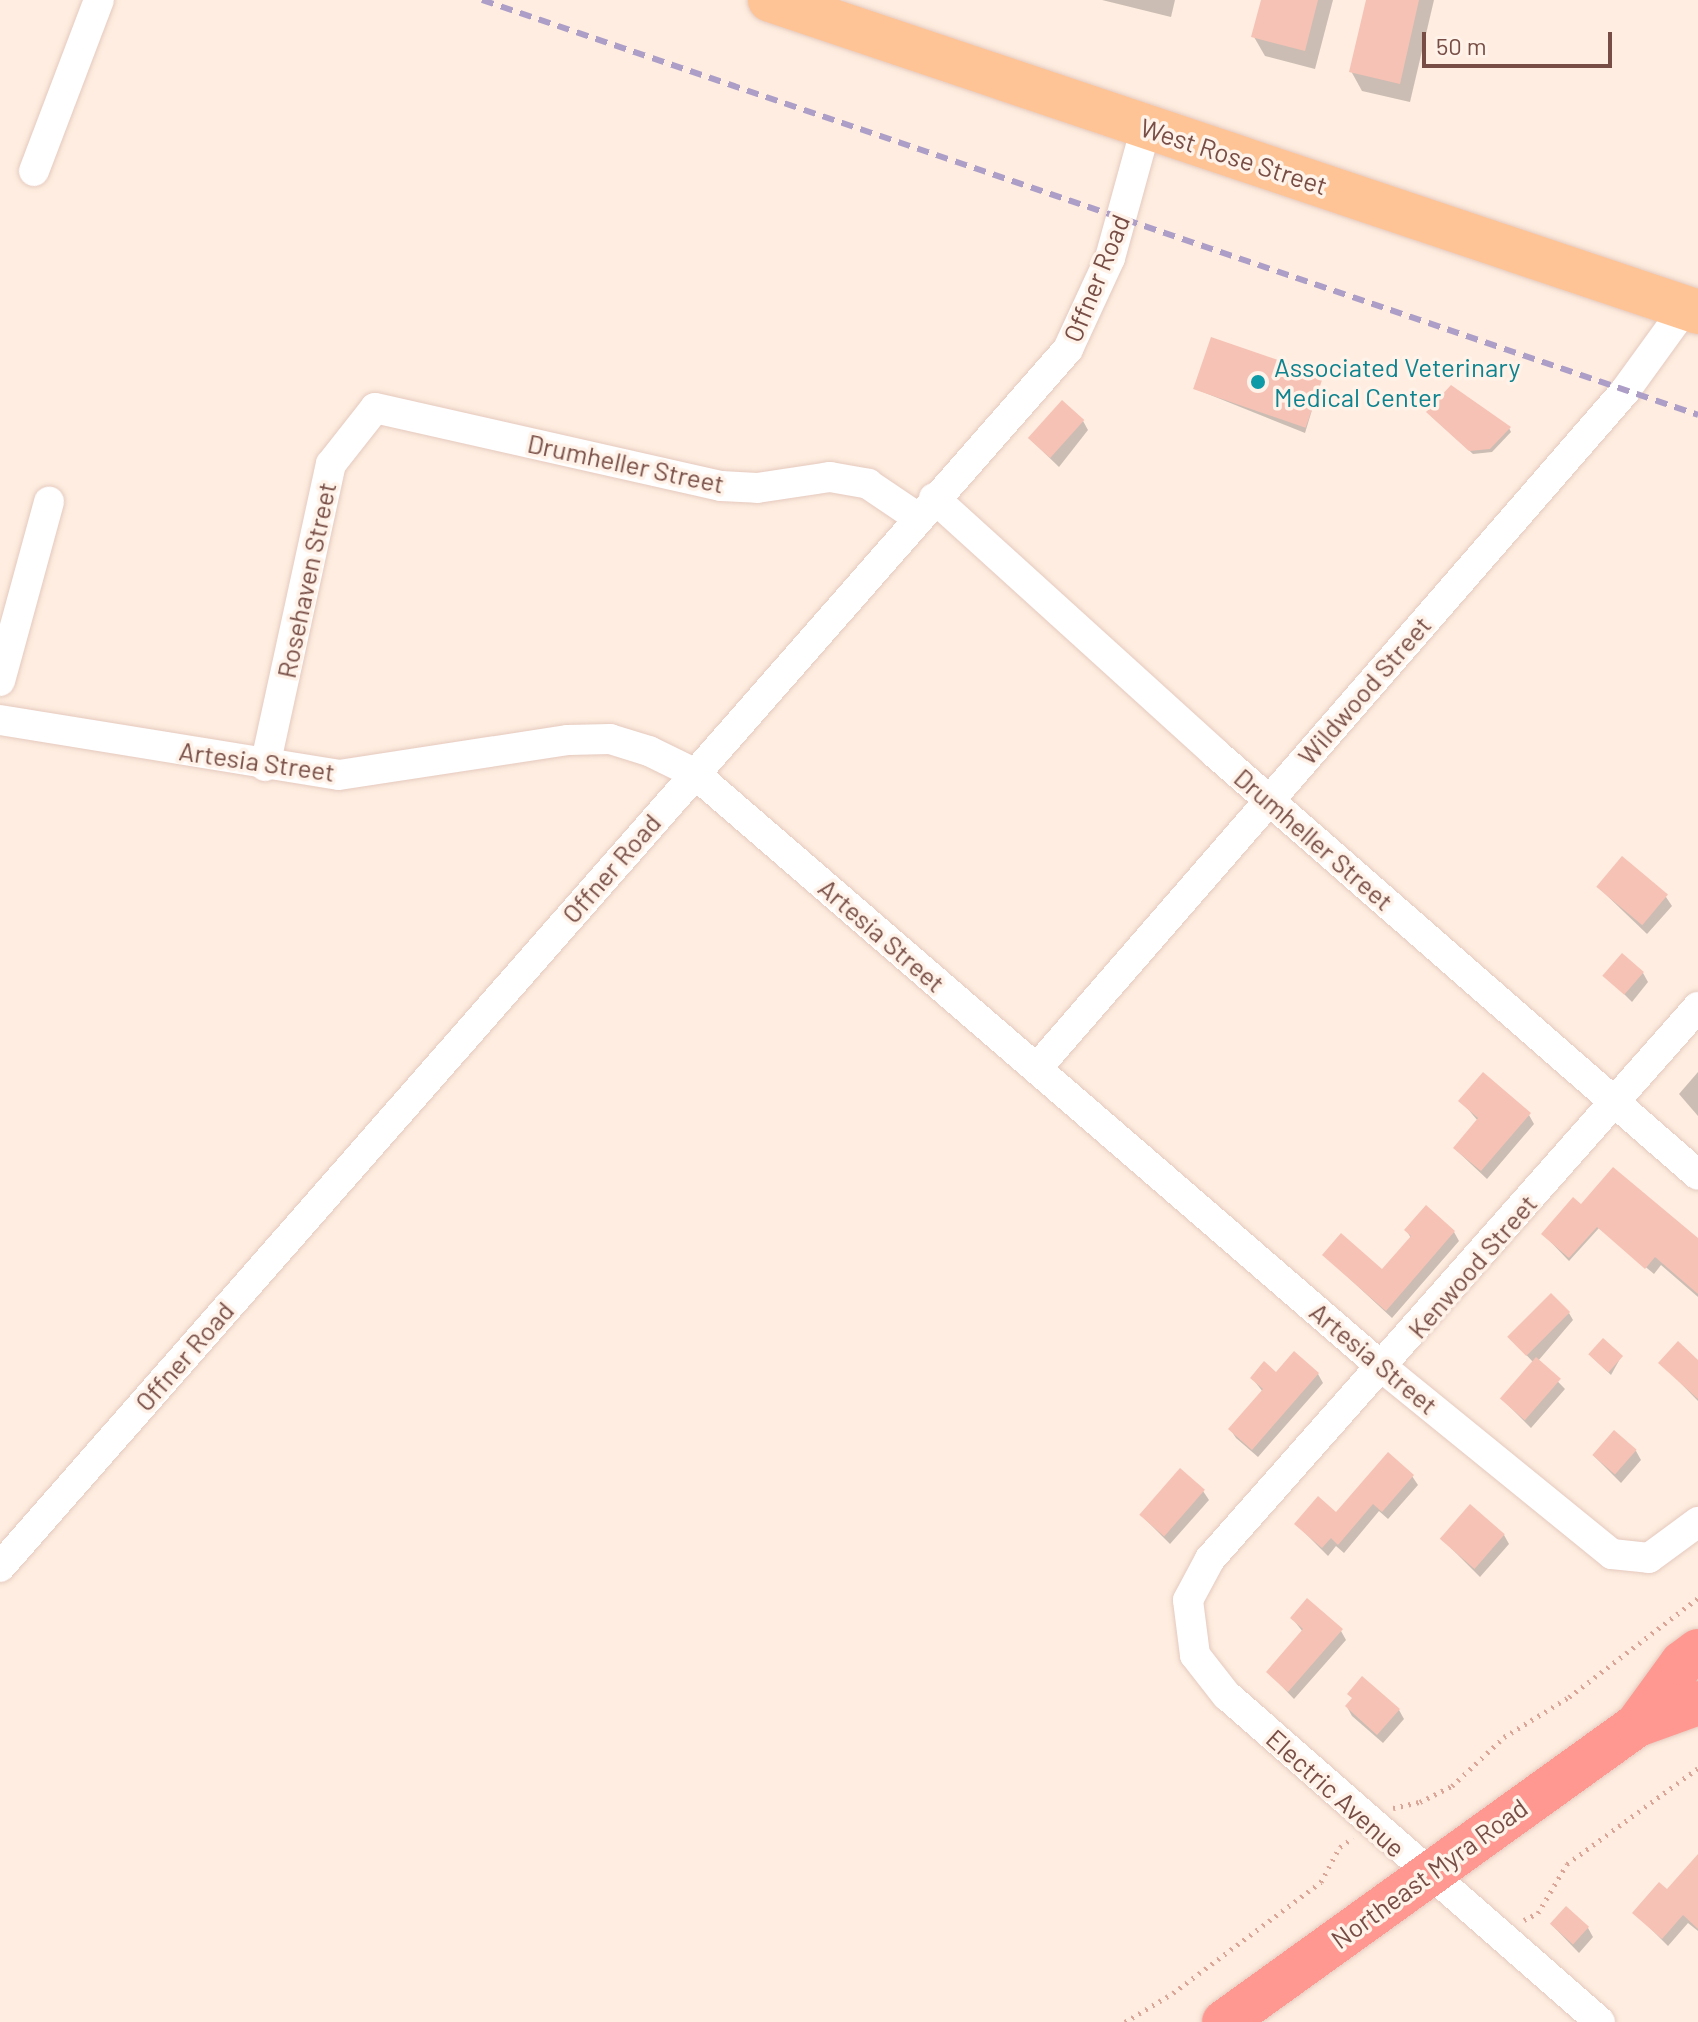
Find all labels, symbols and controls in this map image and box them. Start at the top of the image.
scale bar [1426,16,1616,66]
text: 50 m [1436,31,1487,60]
street label: West Rose Street [1137,111,1331,201]
street label: Offner Road [1056,210,1136,346]
place label: Associated Veterinary Medical Center [1274,351,1520,412]
marker: Associated Veterinary Medical Center [1249,373,1267,391]
street label: Drumheller Street [525,427,727,499]
street label: Rosehaven Street [270,479,342,681]
street label: Wildwood Street [1291,609,1437,771]
street label: Artesia Street [177,735,337,787]
street label: Drumheller Street [1228,762,1400,916]
street label: Offner Road [555,807,667,929]
street label: Artesia Street [813,872,951,998]
street label: Kenwood Street [1401,1188,1543,1344]
street label: Offner Road [128,1295,240,1417]
street label: Artesia Street [1304,1296,1444,1420]
street label: Electric Avenue [1260,1723,1412,1863]
street label: Northeast Myra Road [1325,1791,1533,1955]

